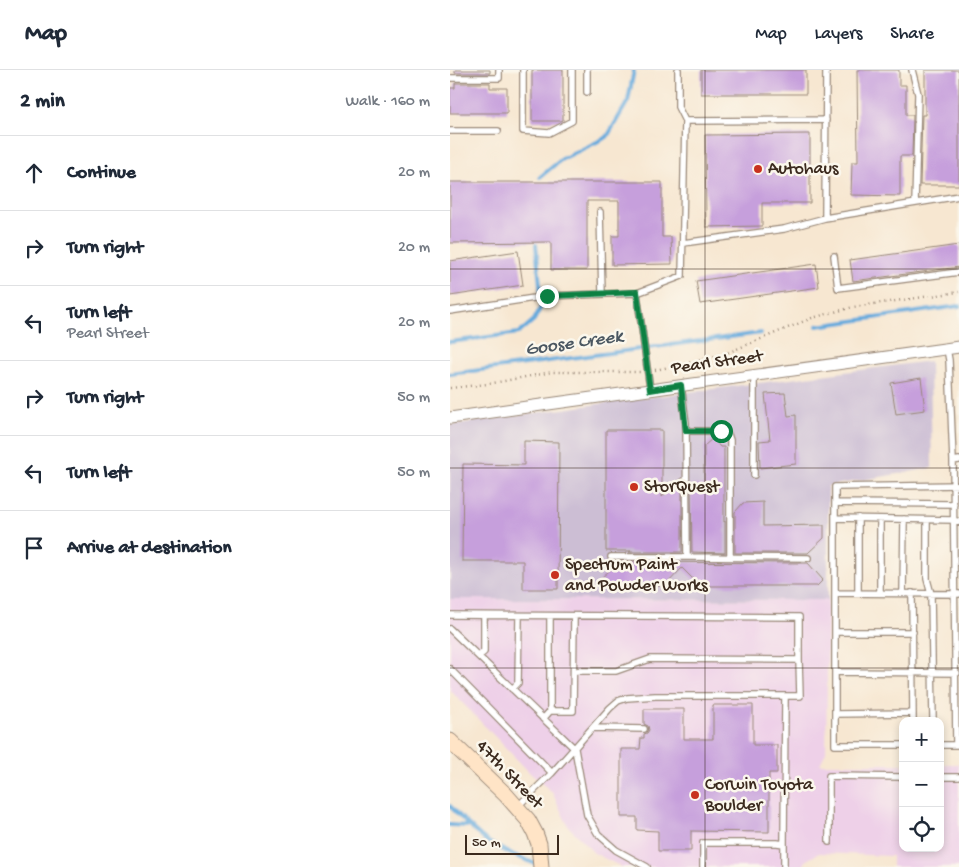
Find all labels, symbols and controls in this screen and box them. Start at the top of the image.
text: Map [25,20,67,49]
text: Map [755,24,787,45]
text: Layers [815,24,862,45]
text: Share [890,24,934,45]
text: 2 min [20,90,65,115]
text: Walk · 160 m [345,93,430,112]
icon: ahead [20,159,48,187]
place label: Autohaus [768,159,840,180]
text: Continue [67,162,136,185]
marker: Autohaus [752,163,764,175]
text: 20 m [398,164,430,183]
icon: right [20,234,48,262]
text: Turn right [67,237,143,260]
text: 20 m [398,239,430,258]
route end [536,285,559,308]
text: Turn left [67,302,131,325]
icon: left [20,309,48,337]
text: 20 m [398,314,430,333]
text: Pearl Street [67,325,149,344]
water label: Goose Creek [524,326,626,362]
street label: Pearl Street [669,346,766,380]
icon: right [20,384,48,412]
text: Turn right [67,387,143,410]
text: 50 m [397,389,430,408]
route start [710,420,733,443]
icon: left [20,459,48,487]
text: Turn left [67,462,131,485]
text: 50 m [397,464,430,483]
place label: StorQuest [644,477,721,498]
marker: StorQuest [628,481,640,493]
icon: arrive [20,534,48,562]
text: Arrive at destination [67,537,231,560]
place label: Spectrum Paint and Powder Works [565,555,709,597]
marker: Spectrum Paint and Powder Works [549,569,561,581]
map controls [899,717,944,852]
button: + [899,717,944,762]
street label: 47th Street [471,736,548,815]
button: − [899,762,944,807]
place label: Corwin Toyota Boulder [704,775,814,817]
marker: Corwin Toyota Boulder [689,789,701,801]
button: locate [899,807,944,852]
scale bar [465,832,559,855]
text: 50 m [472,835,501,852]

